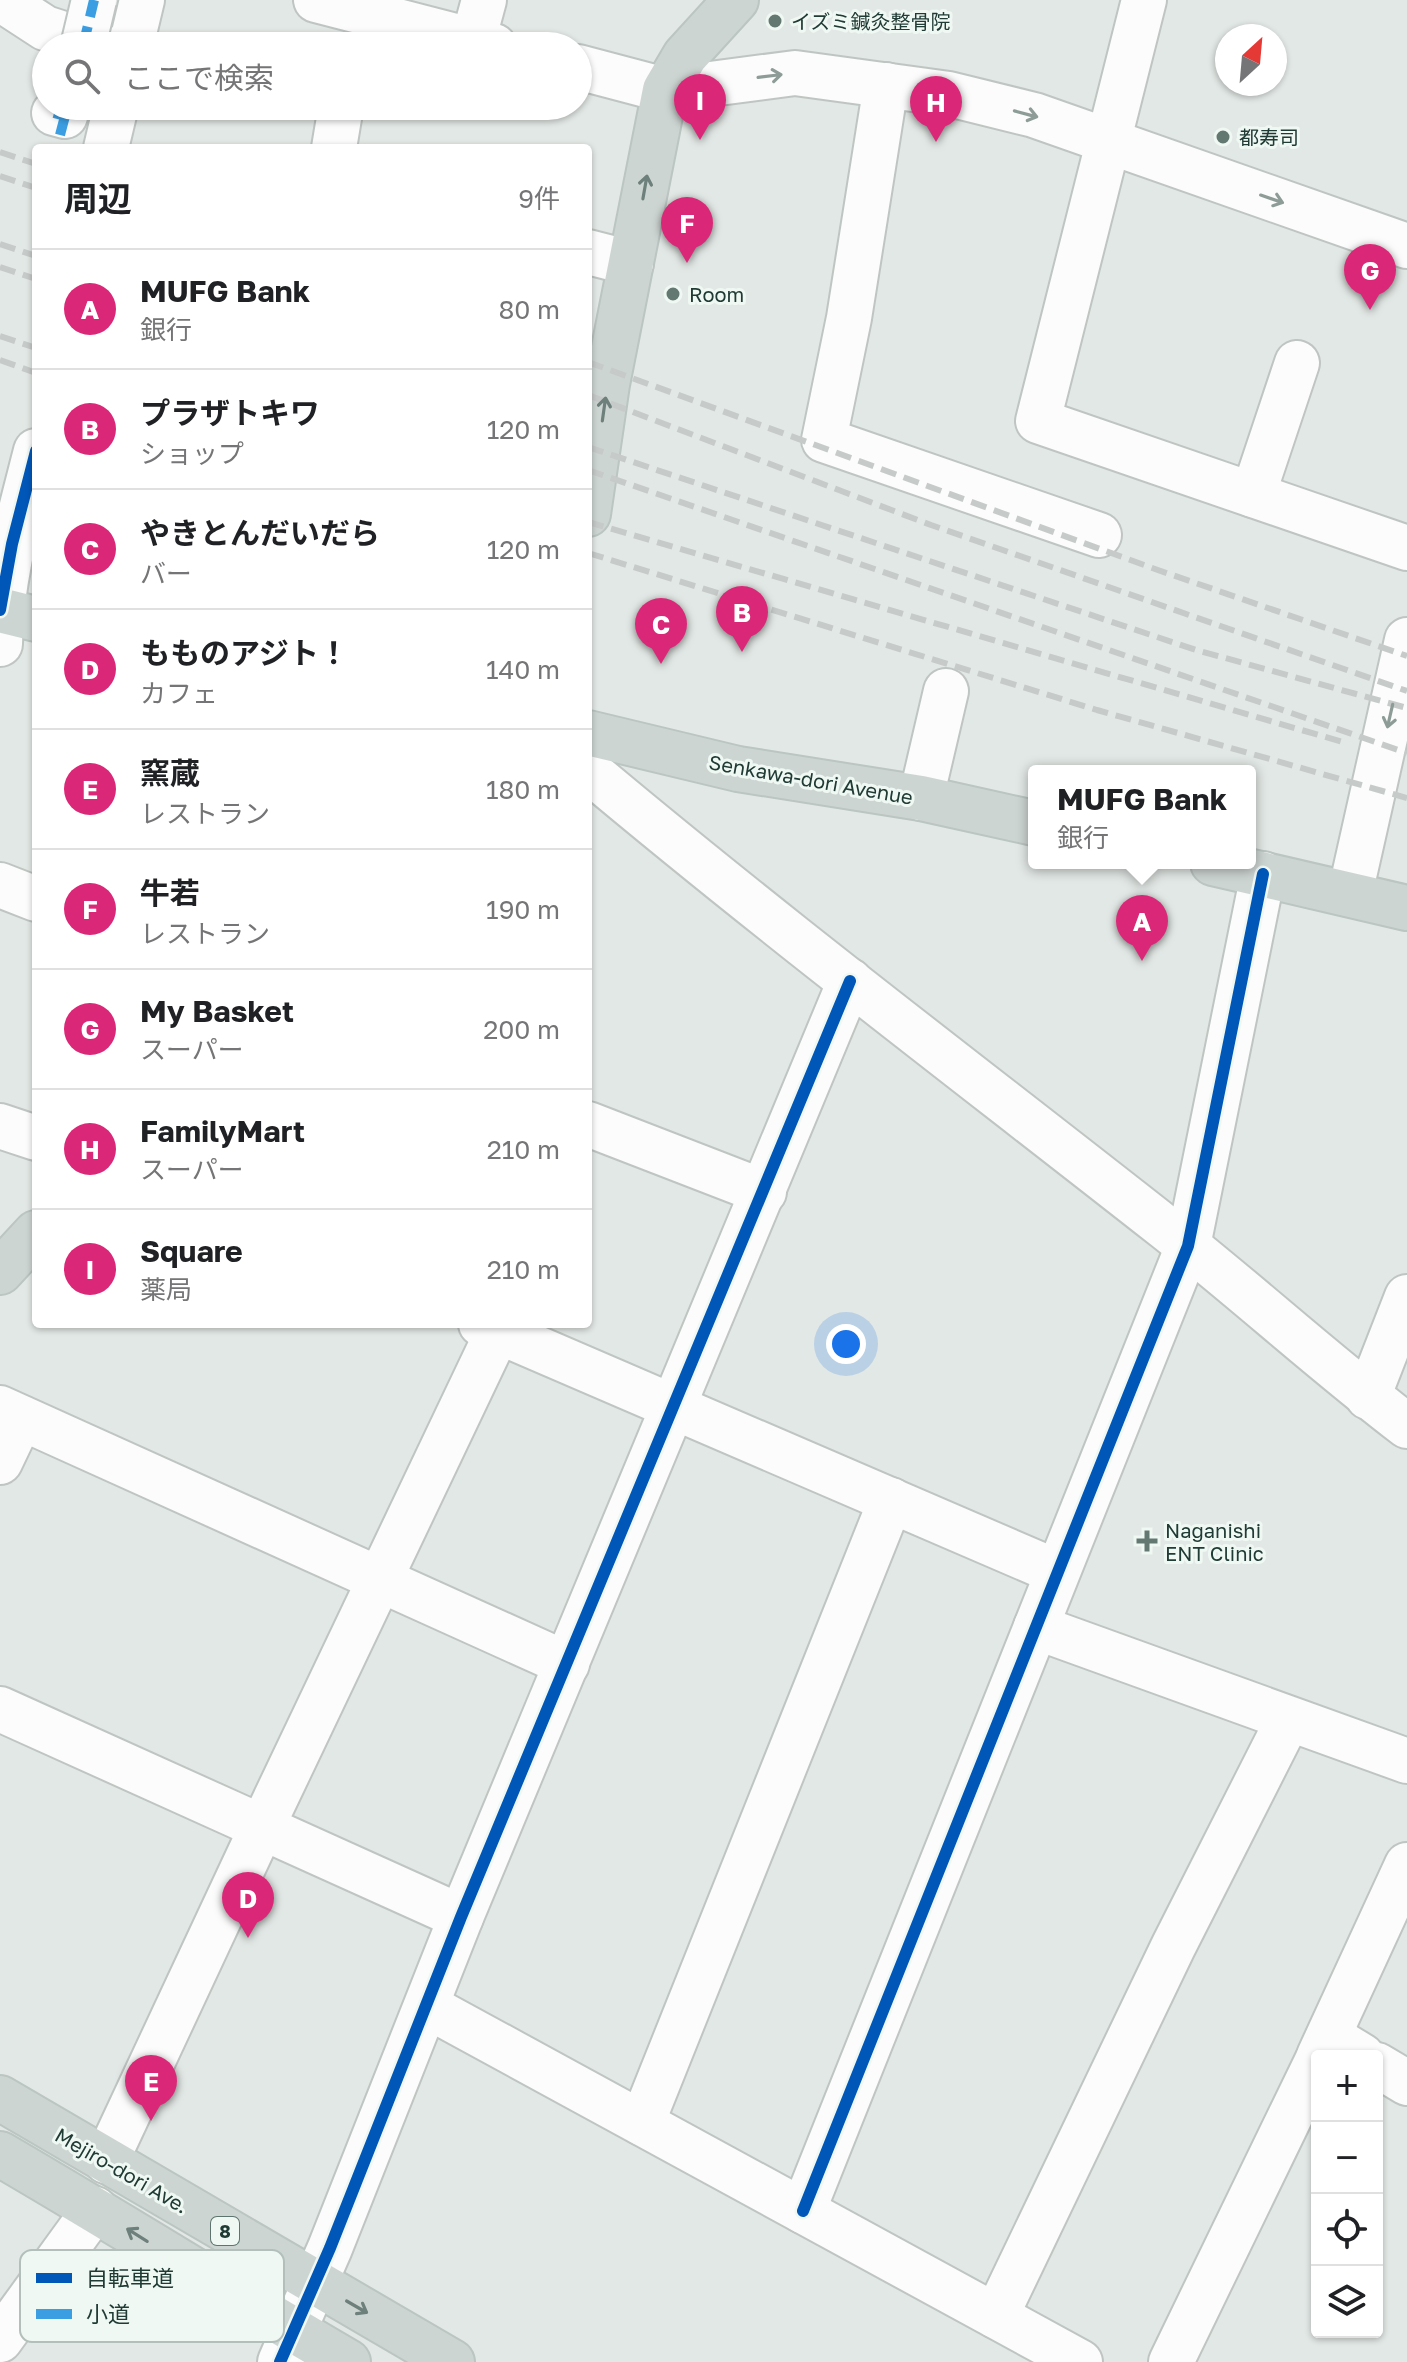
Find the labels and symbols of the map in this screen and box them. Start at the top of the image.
place label: イズミ鍼灸整骨院 [791,9,950,33]
marker: イズミ鍼灸整骨院 [766,12,784,30]
north arrow [1215,24,1287,96]
one-way arrow [757,68,782,83]
pin: I [674,74,726,140]
pin: H [910,76,962,142]
one-way arrow [1012,107,1038,122]
place label: 都寿司 [1239,125,1299,149]
marker: 都寿司 [1214,128,1232,146]
one-way arrow [639,174,654,200]
one-way arrow [1259,192,1284,207]
pin: F [661,197,713,263]
pin: G [1344,244,1396,310]
place label: Room [689,282,744,306]
marker: Room [664,285,682,303]
one-way arrow [597,397,612,422]
pin: B [716,586,768,652]
pin: C [635,598,687,664]
one-way arrow [1382,703,1397,728]
street label: Senkawa-dori Avenue [707,749,915,809]
pin: A [1116,895,1168,961]
your location [826,1324,866,1364]
place label: Naganishi ENT Clinic [1165,1518,1264,1565]
marker: Naganishi ENT Clinic [1136,1530,1158,1552]
pin: D [222,1872,274,1938]
pin: E [125,2055,177,2121]
street label: Mejiro-dori Ave. [51,2122,193,2218]
road number: 8 [211,2217,239,2245]
one-way arrow [126,2227,149,2243]
legend [20,2250,284,2342]
text: 自転車道 [86,2264,174,2291]
one-way arrow [345,2299,368,2315]
text: 小道 [86,2300,130,2327]

